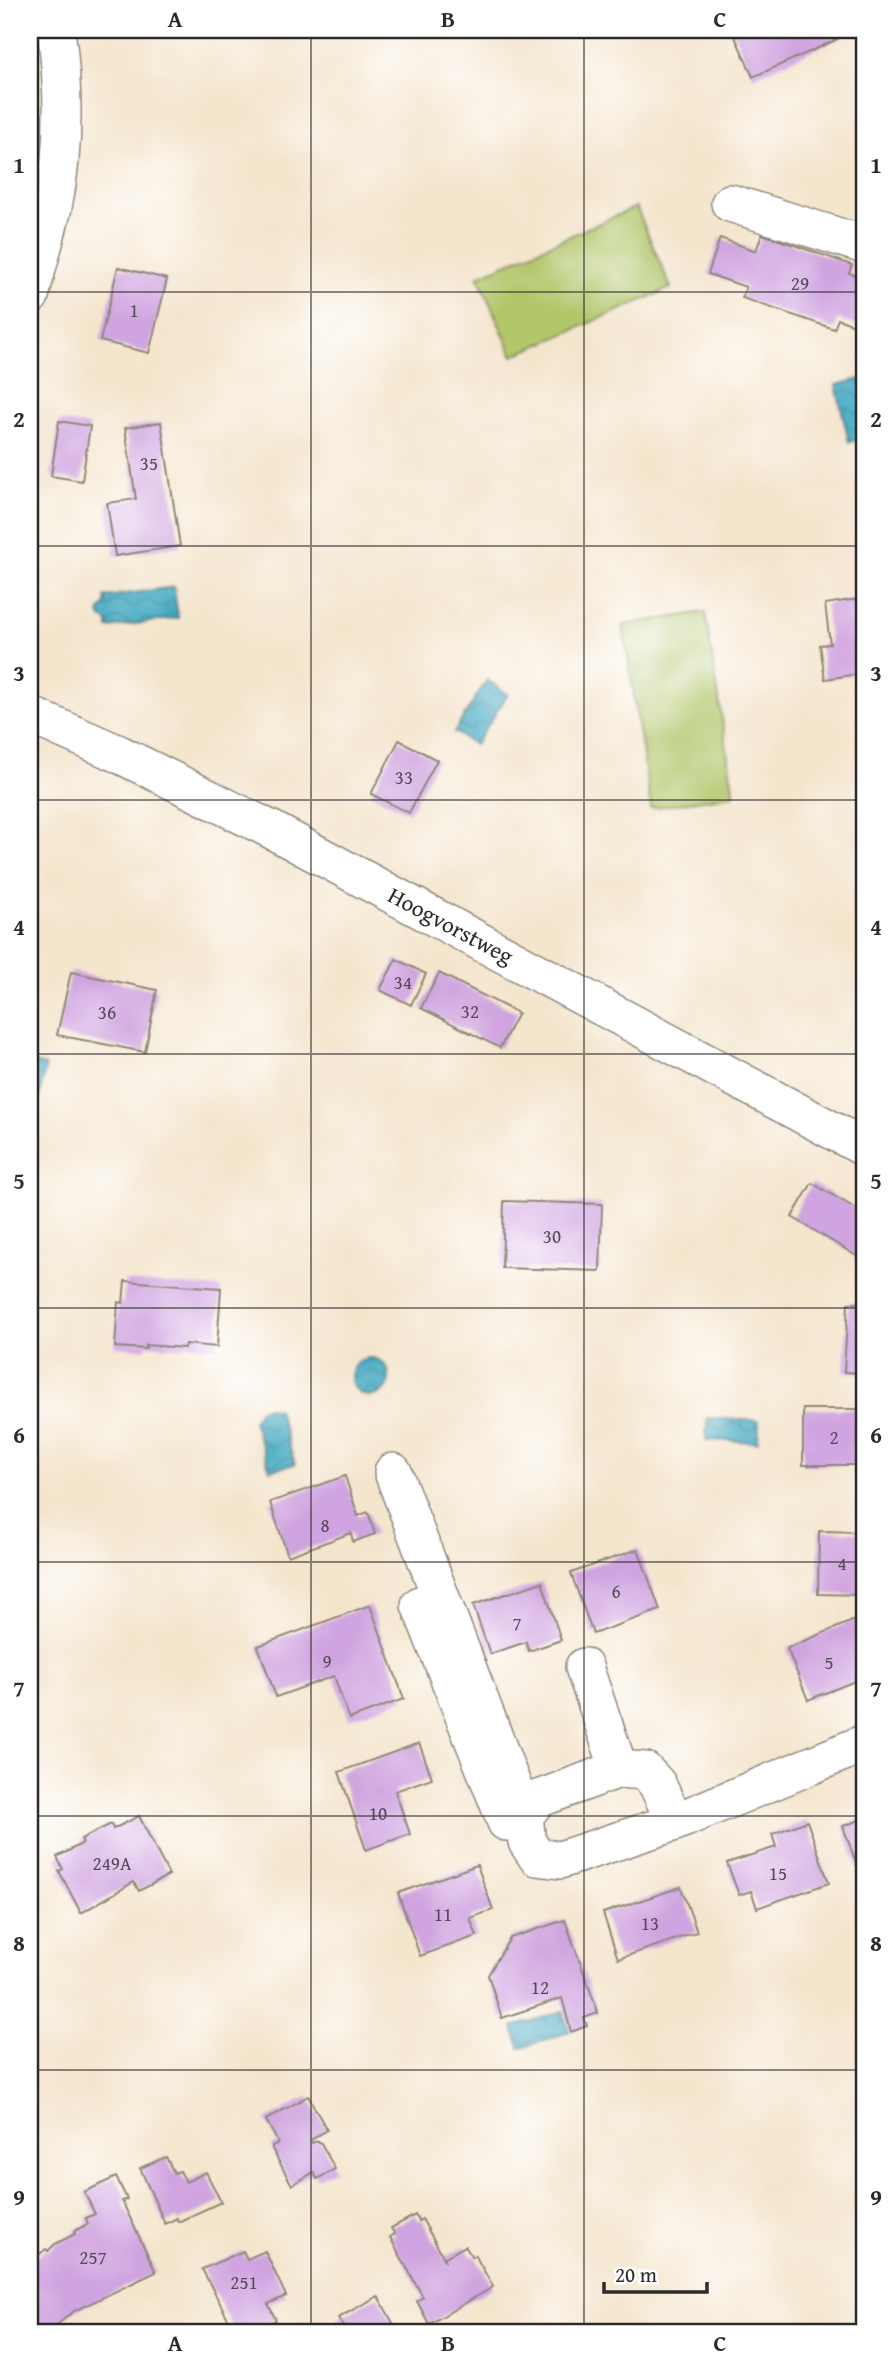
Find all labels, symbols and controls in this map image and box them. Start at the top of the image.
text: A [168,2,183,35]
text: B [441,2,455,35]
text: C [713,2,727,35]
text: 1 [13,148,25,181]
text: 1 [870,148,882,181]
house number: 29 [791,269,809,297]
house number: 1 [129,296,139,324]
text: 2 [13,402,25,435]
text: 2 [870,402,882,435]
house number: 35 [140,449,158,477]
text: 3 [13,656,25,689]
text: 3 [870,656,882,689]
house number: 33 [395,763,413,791]
street label: Hoogvorstweg [382,878,520,972]
text: 4 [13,910,25,943]
text: 4 [870,910,882,943]
house number: 34 [394,968,412,996]
house number: 32 [461,997,479,1025]
house number: 36 [98,998,116,1026]
text: 5 [13,1164,25,1197]
text: 5 [870,1164,882,1197]
house number: 30 [543,1222,561,1250]
text: 6 [13,1418,25,1451]
text: 6 [870,1418,882,1451]
house number: 2 [829,1423,839,1451]
house number: 8 [320,1511,330,1539]
house number: 4 [837,1549,847,1577]
house number: 6 [611,1577,621,1605]
house number: 7 [512,1609,522,1637]
house number: 9 [322,1647,332,1675]
house number: 5 [824,1648,834,1676]
text: 7 [13,1672,25,1705]
text: 7 [870,1672,882,1705]
house number: 10 [369,1799,387,1827]
house number: 249A [93,1849,132,1877]
house number: 15 [769,1859,787,1887]
house number: 11 [434,1900,452,1928]
house number: 13 [641,1909,659,1937]
text: 8 [13,1926,25,1959]
text: 8 [870,1926,882,1959]
house number: 12 [531,1973,549,2001]
text: 9 [13,2180,25,2213]
text: 9 [870,2180,882,2213]
house number: 257 [79,2243,107,2271]
scale bar [604,2250,708,2294]
text: 20 m [615,2259,657,2290]
house number: 251 [230,2268,258,2296]
text: A [168,2326,183,2359]
text: B [441,2326,455,2359]
text: C [713,2326,727,2359]

